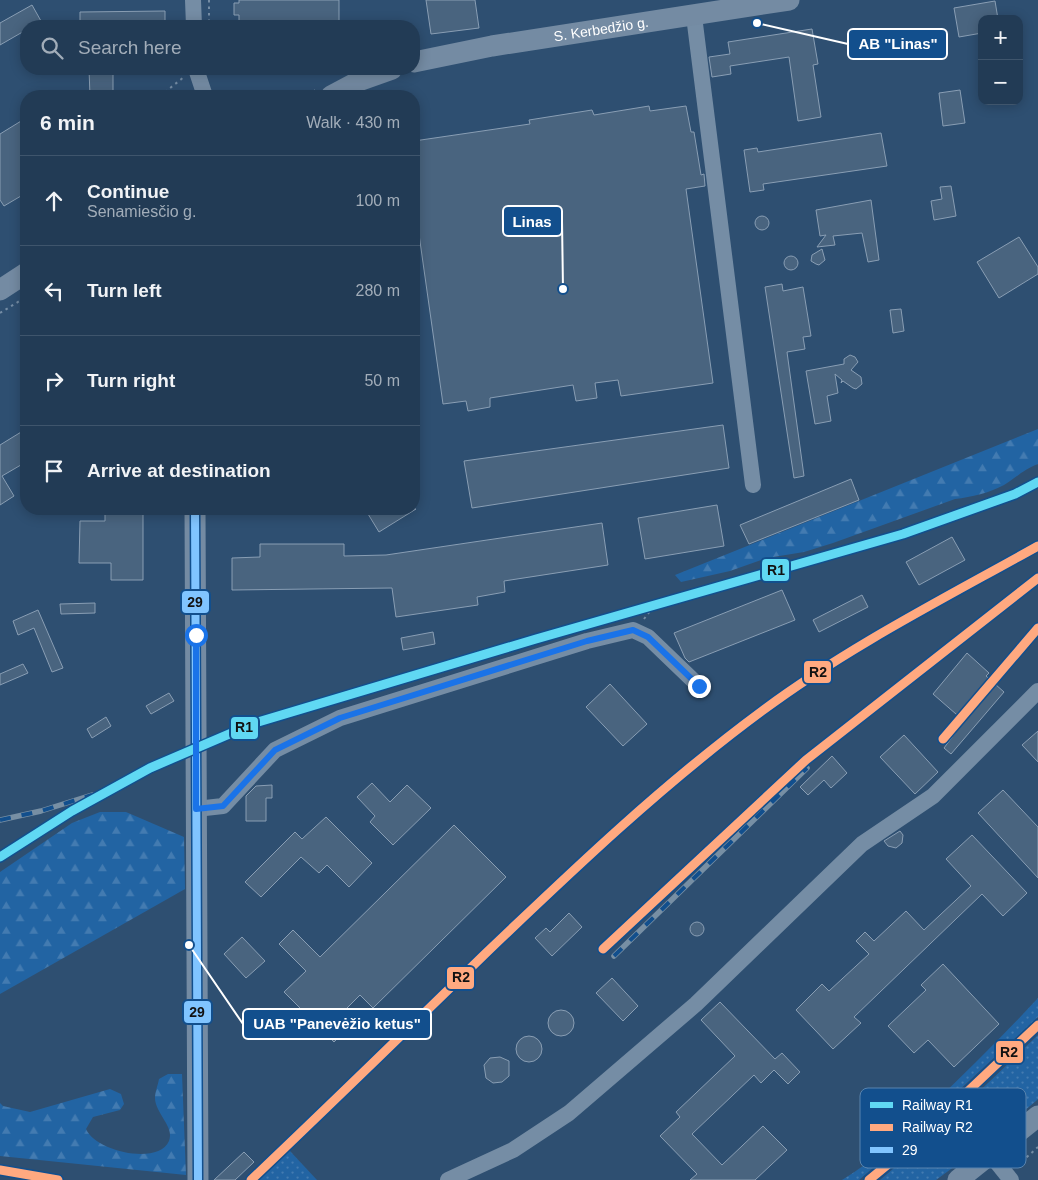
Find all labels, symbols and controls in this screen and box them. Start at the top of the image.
street label: S. Kerbedžio g. [553,14,650,44]
map controls [978,15,1023,105]
button: + [978,15,1023,60]
search box [20,20,420,75]
callout: AB "Linas" [848,29,947,59]
icon: search [38,34,66,62]
text: AB "Linas" [858,35,938,52]
text: Search here [78,37,182,58]
button: − [978,60,1023,105]
text: 6 min [40,111,95,134]
text: Walk · 430 m [306,114,400,131]
text: Continue [87,181,169,202]
icon: ahead [40,187,68,215]
text: 100 m [356,192,400,209]
text: Senamiesčio g. [87,203,196,220]
callout: Linas [503,206,562,236]
text: Linas [512,213,552,230]
icon: left [40,277,68,305]
text: Turn left [87,280,162,301]
text: 280 m [356,282,400,299]
icon: right [40,367,68,395]
text: Turn right [87,370,175,391]
text: 50 m [364,372,400,389]
icon: arrive [40,457,68,485]
text: Arrive at destination [87,460,271,481]
line badge: R1 [761,558,790,582]
text: R1 [767,562,785,578]
line badge: 29 [181,590,210,614]
text: 29 [187,594,203,610]
route start [185,624,208,647]
line badge: R2 [803,660,832,684]
text: R2 [809,664,827,680]
route end [688,675,711,698]
line badge: R1 [230,716,259,740]
text: R1 [235,719,253,735]
line badge: R2 [446,966,475,990]
text: R2 [452,969,470,985]
line badge: 29 [183,1000,212,1024]
text: 29 [189,1004,205,1020]
callout: UAB "Panevėžio ketus" [243,1009,431,1039]
text: UAB "Panevėžio ketus" [253,1015,421,1032]
line badge: R2 [995,1040,1024,1064]
text: R2 [1000,1044,1018,1060]
legend [860,1088,1026,1168]
text: Railway R1 [902,1097,973,1113]
text: Railway R2 [902,1119,973,1135]
text: 29 [902,1142,918,1158]

